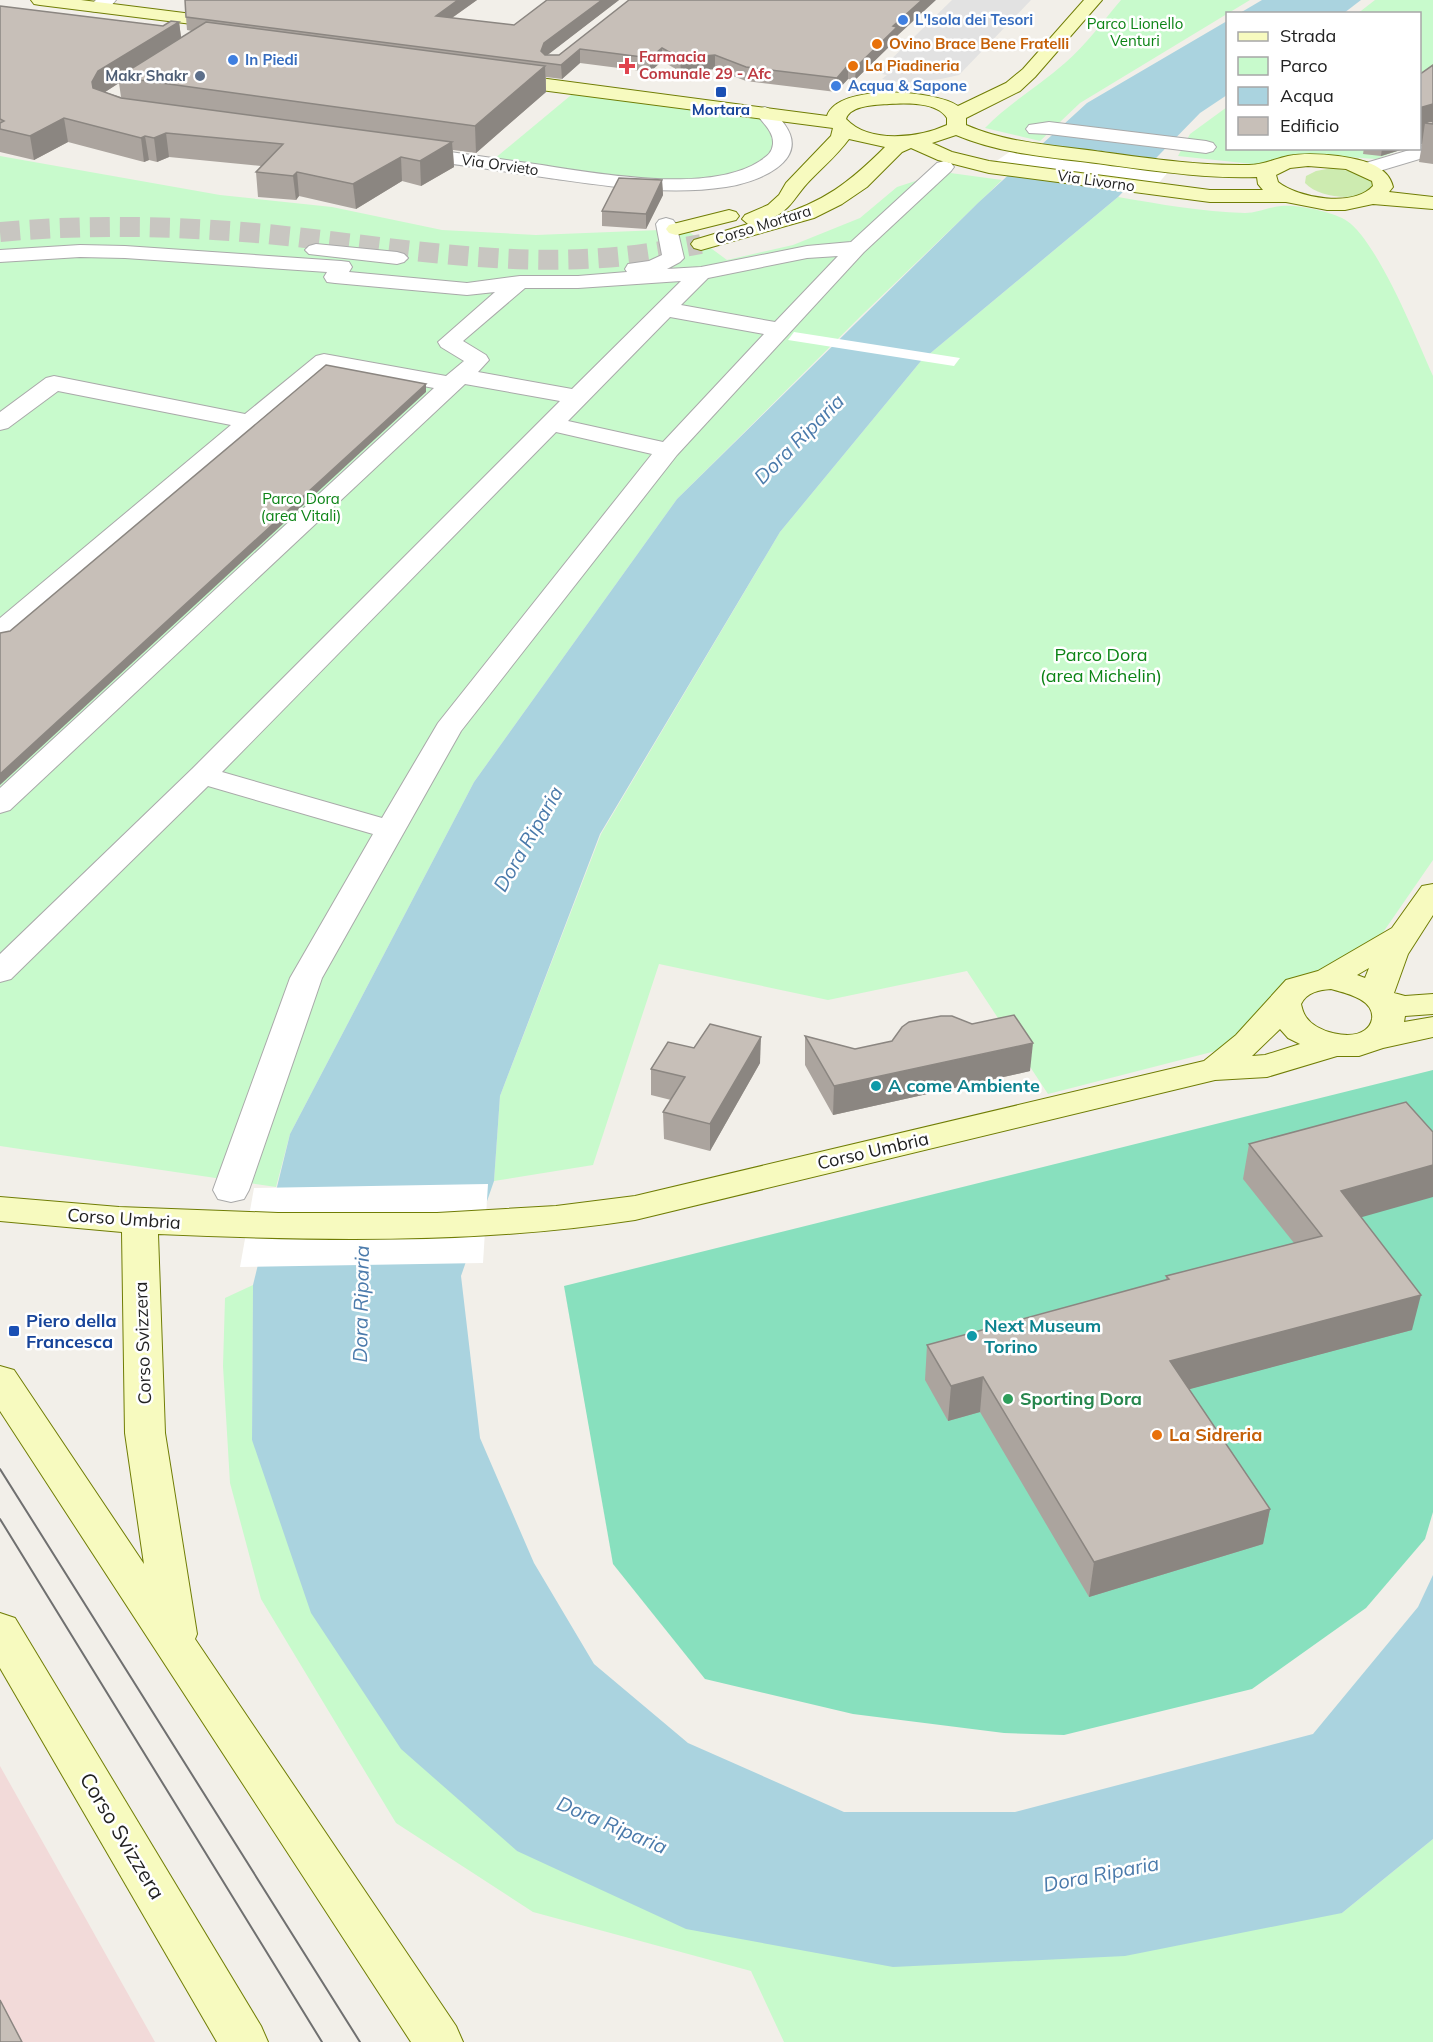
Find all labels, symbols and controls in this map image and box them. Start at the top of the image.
place label: L'Isola dei Tesori [915,10,1033,29]
legend [1226,12,1421,150]
marker: L'Isola dei Tesori [896,13,910,27]
park label: Parco Lionello Venturi [1087,14,1183,50]
text: Strada [1280,24,1336,47]
place label: Ovino Brace Bene Fratelli [889,34,1069,53]
marker: Ovino Brace Bene Fratelli [870,37,884,51]
place label: Farmacia Comunale 29 - Afc [639,47,772,83]
place label: In Piedi [245,50,298,69]
marker: In Piedi [226,53,240,67]
text: Parco [1280,54,1328,77]
place label: La Piadineria [865,56,960,75]
marker: Farmacia Comunale 29 - Afc [620,59,634,73]
marker: La Piadineria [846,59,860,73]
place label: Makr Shakr [105,66,188,85]
marker: Makr Shakr [193,69,207,83]
place label: Acqua & Sapone [848,76,967,95]
marker: Acqua & Sapone [829,79,843,93]
text: Acqua [1280,84,1334,107]
marker: Mortara [714,85,728,99]
place label: Mortara [692,100,750,119]
text: Edificio [1280,114,1339,137]
street label: Via Orvieto [460,150,540,179]
street label: Via Livorno [1056,166,1136,195]
street label: Corso Mortara [713,201,813,248]
water label: Dora Riparia [748,388,849,489]
park label: Parco Dora (area Vitali) [261,489,341,525]
park label: Parco Dora (area Michelin) [1040,643,1162,687]
water label: Dora Riparia [487,782,568,896]
place label: A come Ambiente [888,1074,1040,1097]
marker: A come Ambiente [869,1079,883,1093]
street label: Corso Umbria [815,1127,931,1175]
street label: Corso Umbria [67,1203,182,1234]
water label: Dora Riparia [347,1245,374,1363]
street label: Corso Svizzera [129,1281,156,1405]
place label: Piero della Francesca [26,1309,117,1353]
place label: Next Museum Torino [984,1314,1101,1358]
marker: Piero della Francesca [7,1324,21,1338]
marker: Next Museum Torino [965,1329,979,1343]
place label: Sporting Dora [1020,1387,1142,1410]
marker: Sporting Dora [1001,1392,1015,1406]
place label: La Sidreria [1169,1423,1262,1446]
marker: La Sidreria [1150,1428,1164,1442]
street label: Corso Svizzera [75,1767,171,1904]
water label: Dora Riparia [553,1790,671,1859]
water label: Dora Riparia [1041,1850,1161,1897]

